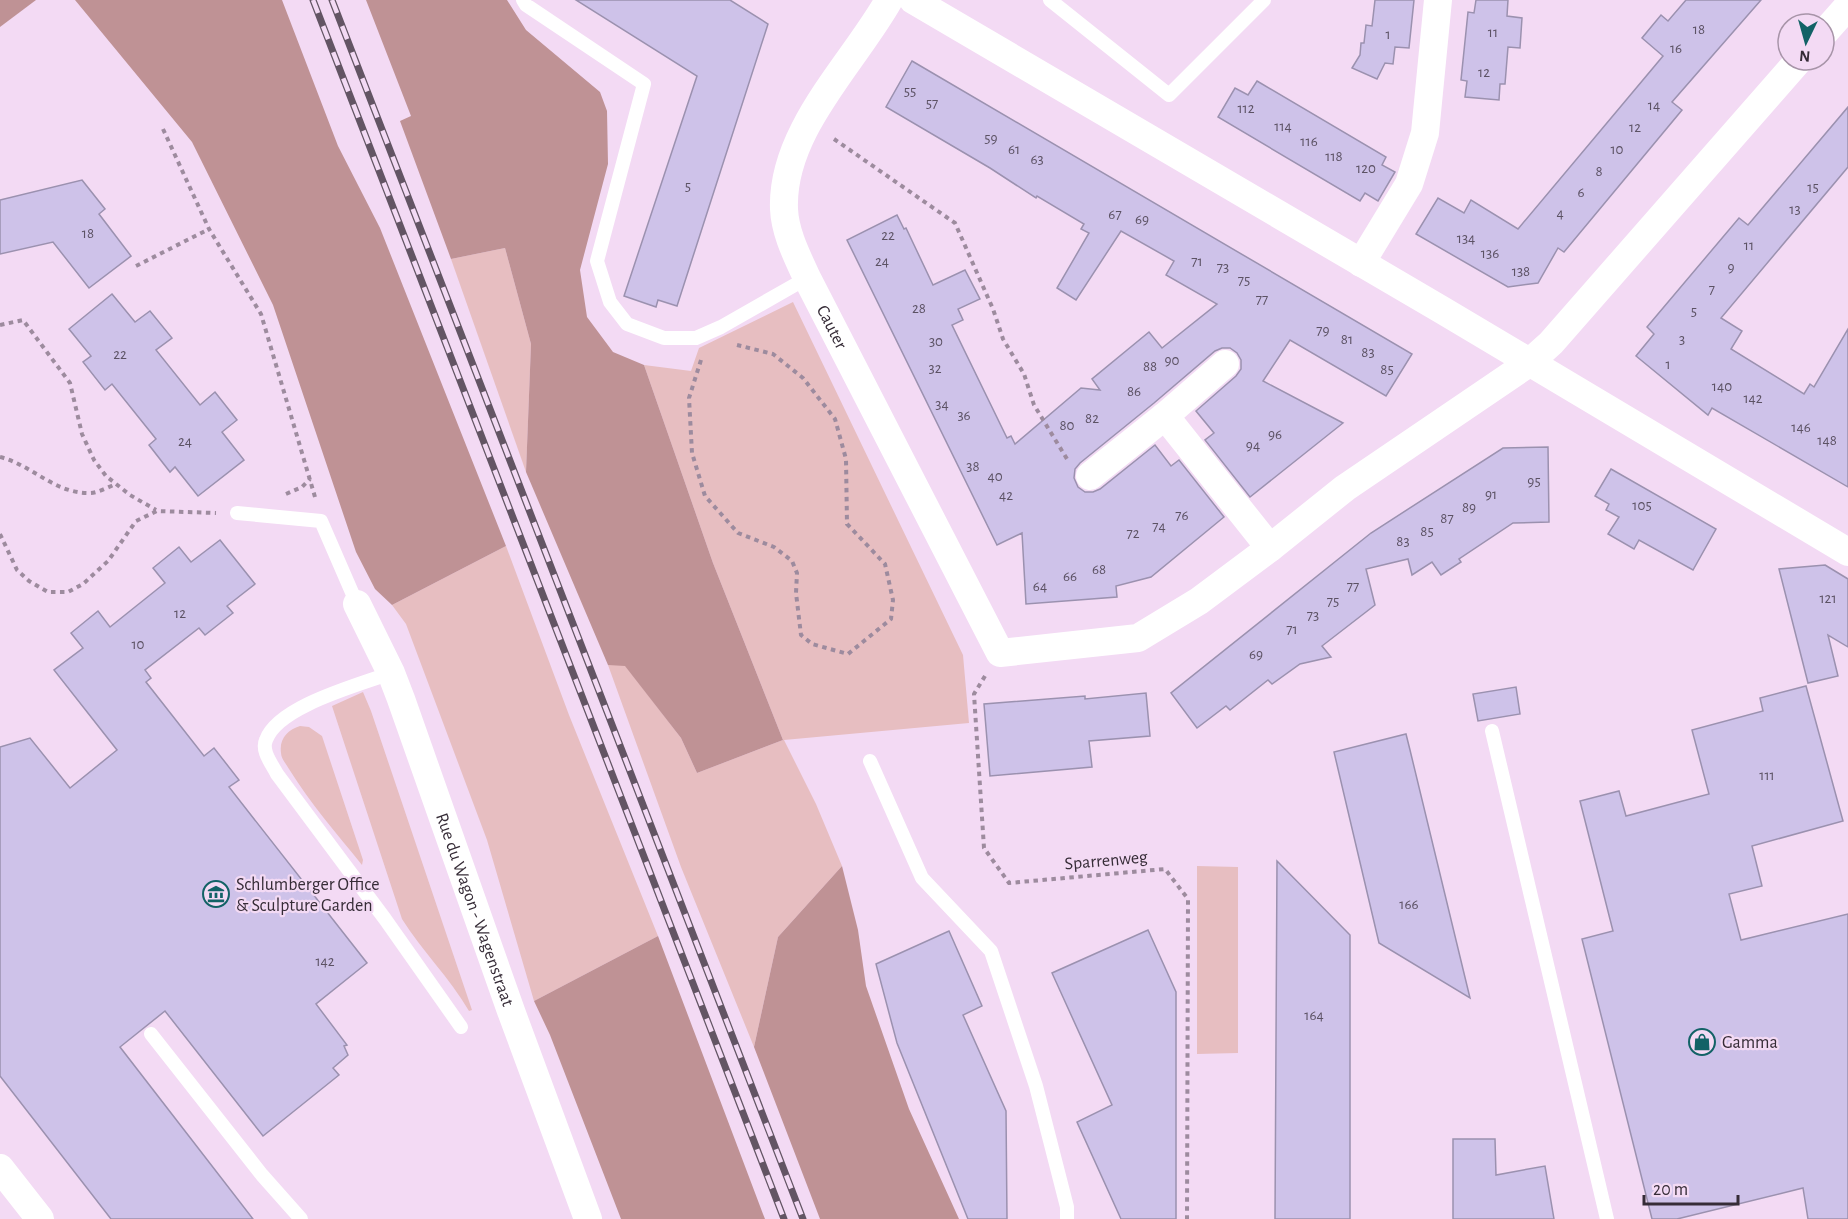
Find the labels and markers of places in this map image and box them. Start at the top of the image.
place label: Schlumberger Office & Sculpture Garden [236,876,380,915]
museum icon: Schlumberger Office & Sculpture Garden [201,879,231,909]
shop icon: Gamma [1687,1027,1717,1057]
place label: Gamma [1722,1034,1778,1052]

